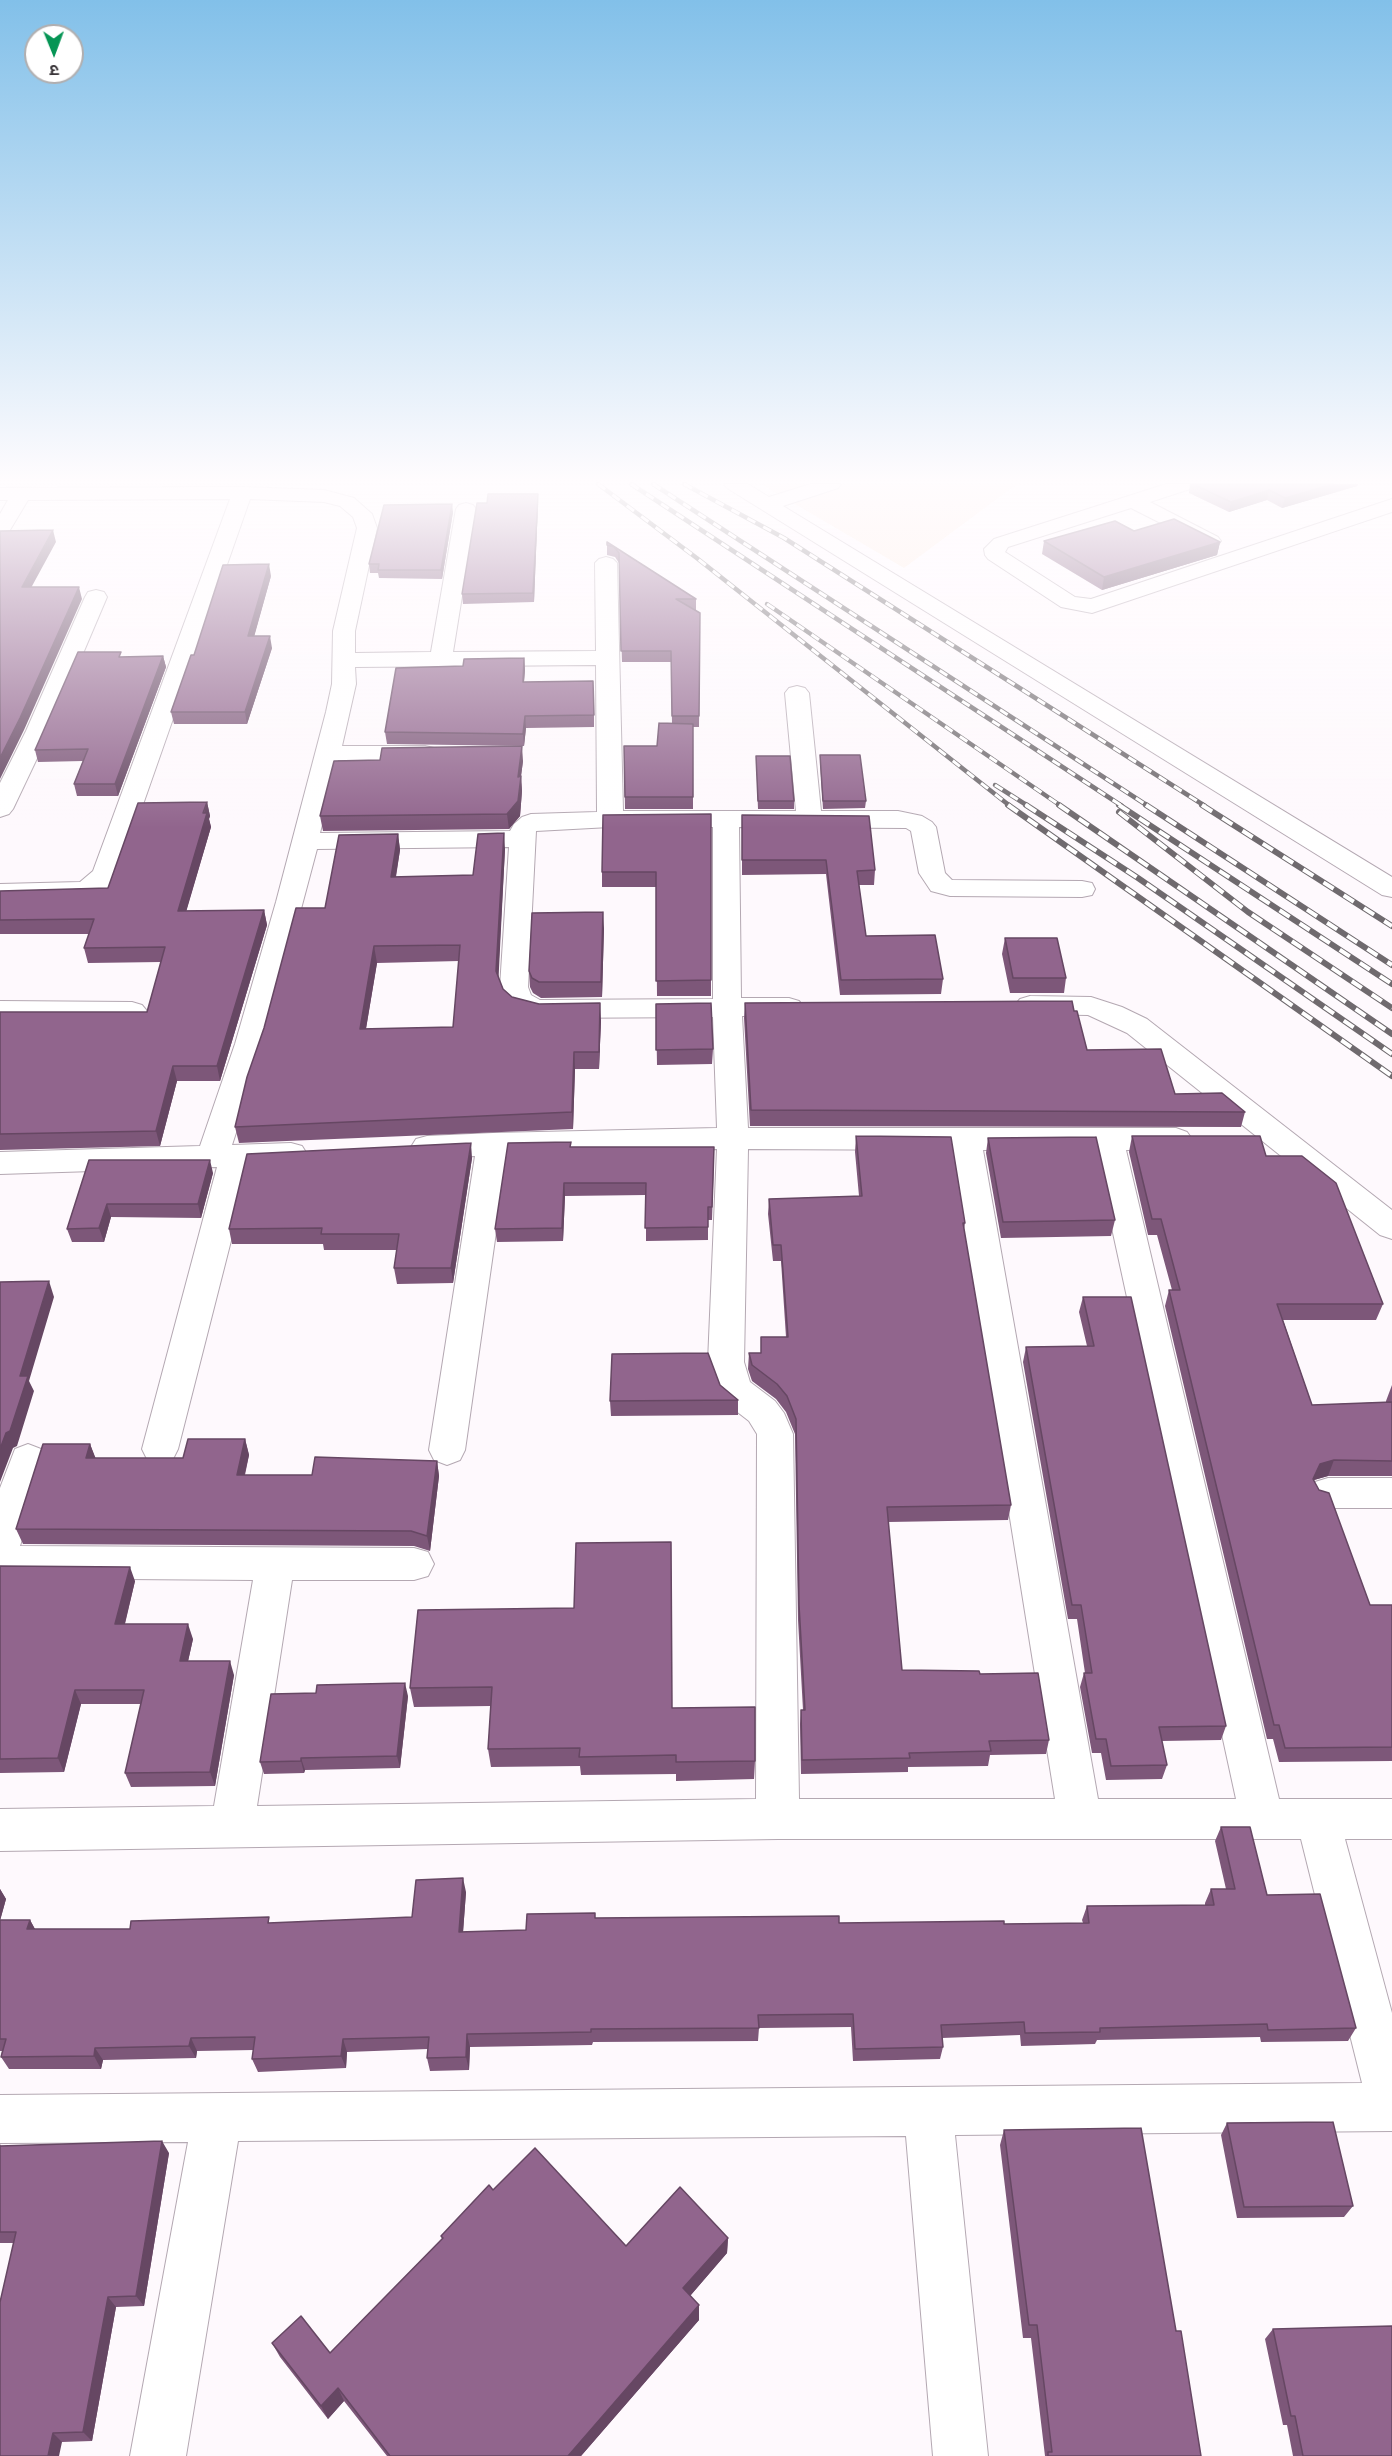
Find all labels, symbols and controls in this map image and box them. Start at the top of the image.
north arrow [24,24,84,84]
text: उ [49,62,59,79]

